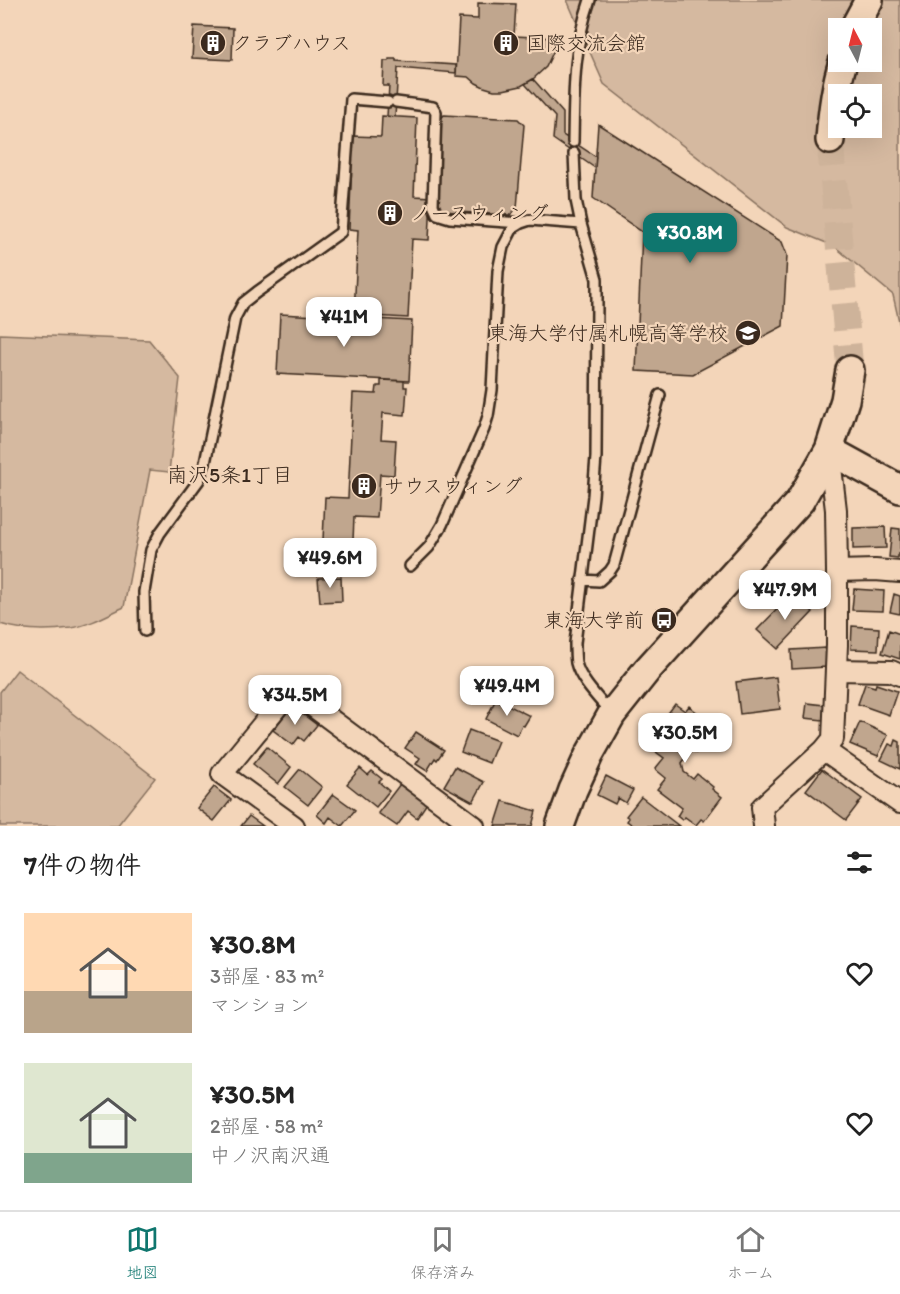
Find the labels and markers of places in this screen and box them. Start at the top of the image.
building icon: クラブハウス [198,28,228,58]
building icon: 国際交流会館 [491,28,521,58]
place label: クラブハウス [232,31,351,55]
place label: 国際交流会館 [526,31,646,55]
building icon: ノースウィング [375,198,405,228]
place label: ノースウィング [410,201,549,225]
pin: ¥30.8M [641,213,739,264]
pin: ¥41M [308,297,380,348]
school or university icon: 東海大学付属札幌高等学校 [733,318,763,348]
place label: 東海大学付属札幌高等学校 [488,321,728,345]
building icon: サウスウィング [349,471,379,501]
place label: サウスウィング [384,474,523,498]
pin: ¥49.6M [281,538,379,589]
pin: ¥47.9M [736,570,834,621]
bus stop icon: 東海大学前 [649,605,679,635]
place label: 東海大学前 [544,608,644,632]
pin: ¥49.4M [458,666,556,717]
pin: ¥34.5M [246,675,344,726]
pin: ¥30.5M [636,713,734,764]

